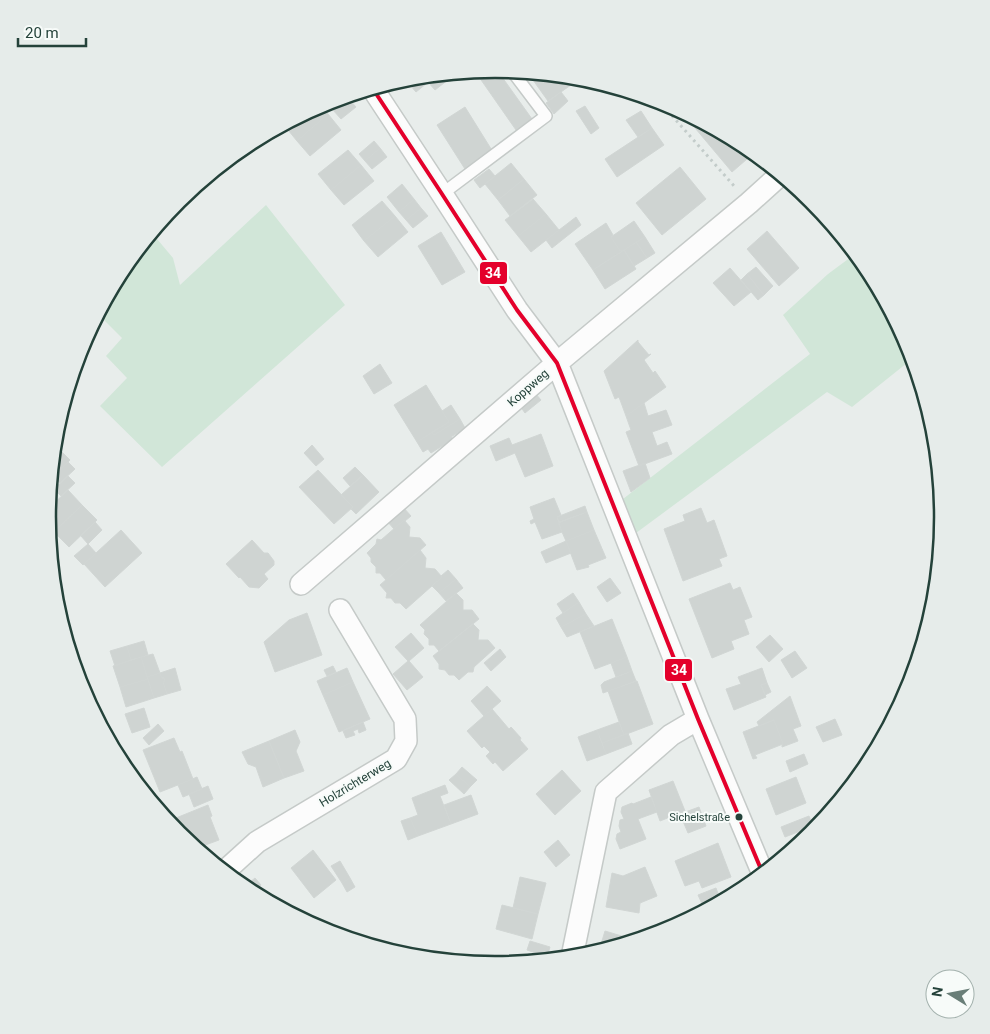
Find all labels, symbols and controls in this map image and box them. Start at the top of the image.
scale bar [18,15,85,47]
text: 20 m [25,24,59,42]
line badge: 34 [479,261,508,285]
text: 34 [485,265,501,281]
street label: Koppweg [505,366,551,410]
line badge: 34 [664,658,693,682]
text: 34 [671,662,687,678]
street label: Holzrichterweg [317,756,393,810]
place label: Sichelstraße [669,811,730,824]
marker: Sichelstraße [734,812,744,822]
north arrow [925,969,975,1019]
text: N [928,985,946,998]

